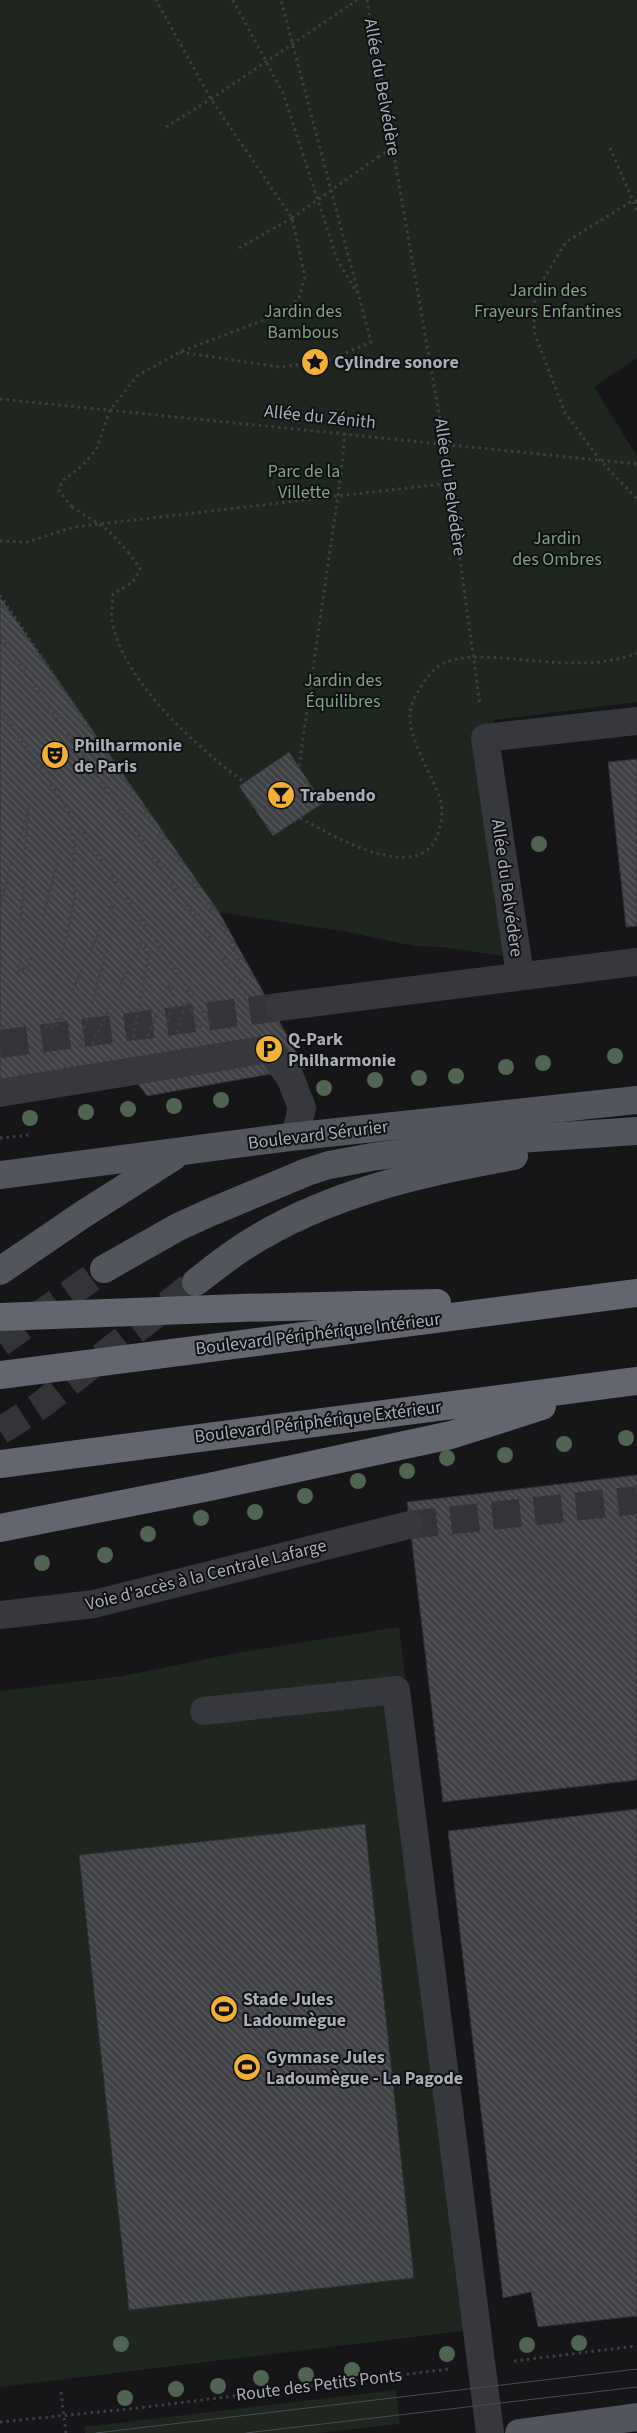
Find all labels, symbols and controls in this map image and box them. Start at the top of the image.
street label: Allée du Belvédère [358,16,406,158]
park label: Jardin des Frayeurs Enfantines [474,278,622,324]
park label: Jardin des Bambous [264,299,342,345]
place icon: Cylindre sonore [300,347,330,377]
place label: Cylindre sonore [334,350,459,375]
street label: Allée du Zénith [263,399,377,435]
street label: Allée du Belvédère [428,416,472,558]
park label: Parc de la Villette [268,459,340,505]
park label: Jardin des Ombres [512,526,602,572]
park label: Jardin des Équilibres [304,668,382,714]
place label: Philharmonie de Paris [74,733,182,779]
theatre icon: Philharmonie de Paris [40,740,70,770]
bar icon: Trabendo [266,780,296,810]
place label: Trabendo [300,783,376,808]
street label: Allée du Belvédère [485,817,529,959]
place label: Q-Park Philharmonie [288,1027,396,1073]
parking icon: Q-Park Philharmonie [254,1034,284,1064]
street label: Boulevard Sérurier [247,1114,390,1156]
street label: Boulevard Périphérique Intérieur [194,1306,443,1361]
street label: Boulevard Périphérique Extérieur [193,1394,444,1450]
street label: Voie d'accès à la Centrale Lafarge [83,1533,329,1617]
place label: Stade Jules Ladoumègue [243,1987,346,2033]
sports icon: Stade Jules Ladoumègue [209,1994,239,2024]
place label: Gymnase Jules Ladoumègue - La Pagode [266,2045,463,2091]
sports icon: Gymnase Jules Ladoumègue - La Pagode [232,2052,262,2082]
street label: Route des Petits Ponts [235,2362,403,2408]

